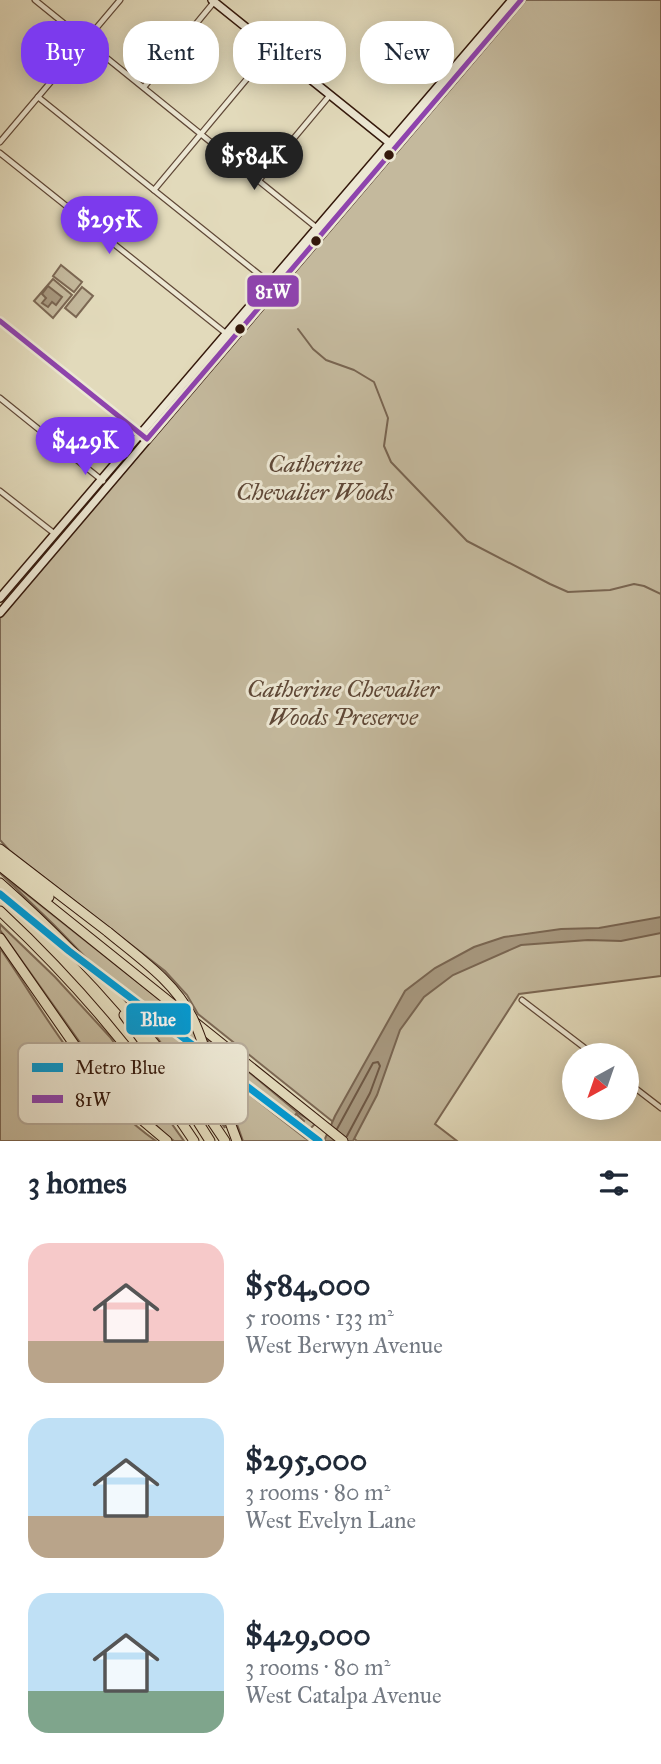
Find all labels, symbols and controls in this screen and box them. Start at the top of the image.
chip: Buy [21,21,109,84]
chip: Rent [123,21,219,84]
chip: Filters [233,21,346,84]
chip: New [360,21,454,84]
pin: $584K [205,132,303,192]
text: $584K [221,141,287,169]
unlabelled marker [382,148,396,162]
pin: $295K [60,196,158,256]
text: $295K [77,205,141,233]
unlabelled marker [309,234,323,248]
line badge: 81W [246,274,300,308]
text: 81W [255,280,292,303]
unlabelled marker [233,322,247,336]
pin: $429K [36,418,134,477]
text: $429K [52,426,118,454]
park label: Catherine Chevalier Woods [236,449,395,507]
park label: Catherine Chevalier Woods Preserve [247,674,441,732]
line badge: Blue [125,1002,192,1036]
text: Blue [140,1008,176,1031]
legend [18,1043,248,1124]
north arrow [562,1043,639,1120]
map controls [562,1043,639,1120]
text: Metro Blue [75,1056,166,1079]
text: 81W [75,1088,112,1111]
icon: filters [595,1164,633,1202]
text: 3 homes [28,1165,127,1201]
text: $584,000 [245,1267,370,1303]
icon: home [84,1271,168,1355]
text: 5 rooms · 133 m² [245,1303,394,1331]
text: West Berwyn Avenue [245,1331,443,1359]
text: $295,000 [245,1442,367,1478]
icon: home [84,1446,168,1530]
text: 3 rooms · 80 m² [245,1478,390,1506]
text: West Evelyn Lane [245,1506,416,1534]
text: $429,000 [245,1617,371,1653]
icon: home [84,1621,168,1705]
text: 3 rooms · 80 m² [245,1653,390,1681]
text: West Catalpa Avenue [245,1681,442,1709]

